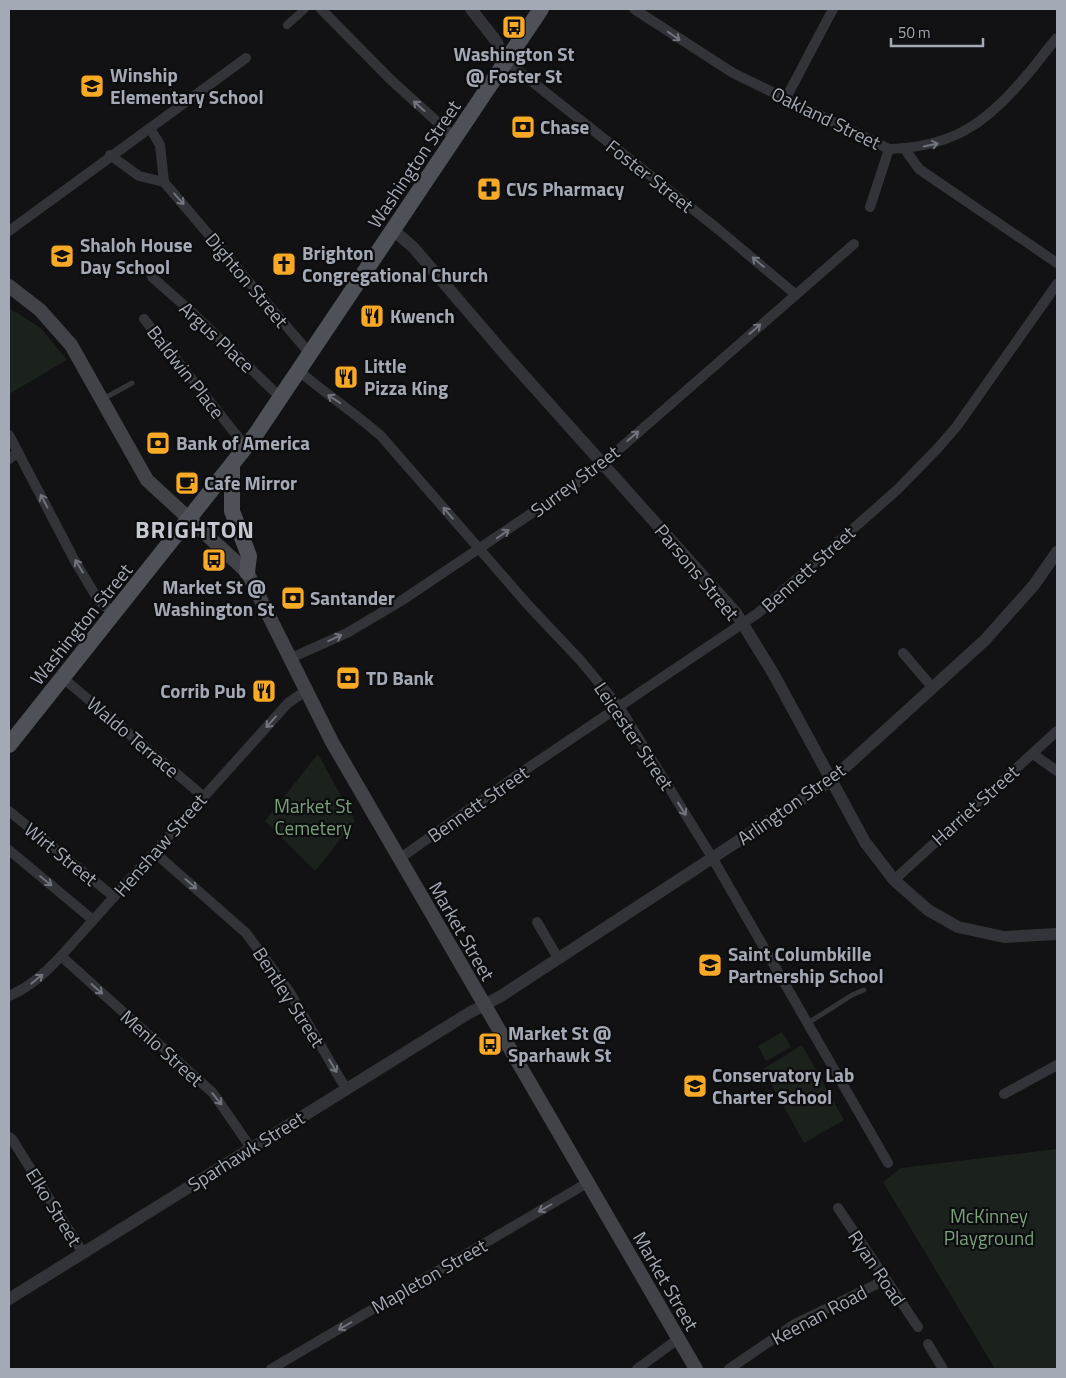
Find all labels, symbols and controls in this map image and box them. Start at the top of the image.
bus stop icon: Washington St @ Foster St [501,14,527,40]
scale bar [891,15,984,47]
text: 50 m [898,21,931,44]
one-way arrow [667,31,681,41]
place label: Washington St @ Foster St [454,39,575,90]
place label: Winship Elementary School [110,60,264,111]
school or university icon: Winship Elementary School [79,73,105,99]
street label: Oakland Street [767,79,886,157]
street label: Washington Street [360,93,468,234]
one-way arrow [413,100,426,112]
place label: Chase [540,112,590,141]
bank icon: Chase [510,114,536,140]
street label: Foster Street [600,132,701,219]
one-way arrow [923,139,939,149]
place label: CVS Pharmacy [506,174,625,203]
pharmacy icon: CVS Pharmacy [476,176,502,202]
one-way arrow [173,192,185,205]
street label: Dighton Street [199,226,296,334]
place label: Shaloh House Day School [80,230,193,281]
place label: Brighton Congregational Church [302,238,488,289]
school or university icon: Shaloh House Day School [49,243,75,269]
church icon: Brighton Congregational Church [271,251,297,277]
one-way arrow [752,257,765,268]
street label: Argus Place [173,294,261,379]
place label: Kwench [390,301,455,330]
restaurant icon: Kwench [359,303,385,329]
street label: Baldwin Place [141,319,232,425]
one-way arrow [748,323,761,335]
place label: Little Pizza King [364,351,448,402]
restaurant icon: Little Pizza King [333,364,359,390]
one-way arrow [327,393,341,404]
place label: Bank of America [176,428,310,457]
bank icon: Bank of America [145,430,171,456]
one-way arrow [626,431,639,442]
street label: Surrey Street [524,437,626,524]
place label: Cafe Mirror [204,468,297,497]
cafe icon: Cafe Mirror [174,470,200,496]
one-way arrow [39,494,48,509]
one-way arrow [443,507,454,520]
district label: BRIGHTON [135,511,255,547]
street label: Parsons Street [648,517,747,627]
street label: Bennett Street [754,518,861,619]
one-way arrow [496,529,510,539]
bus stop icon: Market St @ Washington St [201,547,227,573]
street label: Washington Street [22,556,139,691]
one-way arrow [73,560,83,574]
place label: Market St @ Washington St [154,572,275,623]
place label: Santander [310,583,395,612]
bank icon: Santander [280,585,306,611]
one-way arrow [327,632,342,642]
place label: TD Bank [366,663,434,692]
bank icon: TD Bank [335,665,361,691]
place label: Corrib Pub [160,676,246,705]
street label: Leicester Street [587,676,682,796]
restaurant icon: Corrib Pub [251,678,277,704]
street label: Waldo Terrace [81,689,186,784]
one-way arrow [265,716,277,728]
street label: Arlington Street [731,755,851,852]
street label: Harriet Street [924,757,1025,852]
street label: Bennett Street [421,758,535,849]
street label: Henshaw Street [106,786,213,903]
park label: Market St Cemetery [274,791,352,842]
one-way arrow [678,802,688,816]
street label: Wirt Street [18,815,105,893]
one-way arrow [40,876,53,887]
street label: Market Street [422,876,503,986]
one-way arrow [184,878,197,889]
place label: Saint Columbkille Partnership School [728,939,884,990]
street label: Bentley Street [246,941,333,1053]
school or university icon: Saint Columbkille Partnership School [697,952,723,978]
one-way arrow [30,974,43,985]
one-way arrow [90,983,103,995]
street label: Menlo Street [114,1002,211,1093]
place label: Market St @ Sparhawk St [508,1018,611,1069]
bus stop icon: Market St @ Sparhawk St [477,1031,503,1057]
one-way arrow [328,1058,338,1072]
place label: Conservatory Lab Charter School [712,1060,854,1111]
school or university icon: Conservatory Lab Charter School [682,1073,708,1099]
one-way arrow [211,1092,222,1105]
street label: Sparhawk Street [182,1103,310,1198]
street label: Elko Street [19,1162,90,1252]
park label: McKinney Playground [944,1201,1034,1252]
one-way arrow [539,1203,553,1213]
street label: Ryan Road [841,1224,913,1311]
street label: Market Street [626,1226,707,1336]
street label: Mapleton Street [365,1230,492,1320]
street label: Keenan Road [766,1277,872,1352]
one-way arrow [338,1321,352,1331]

